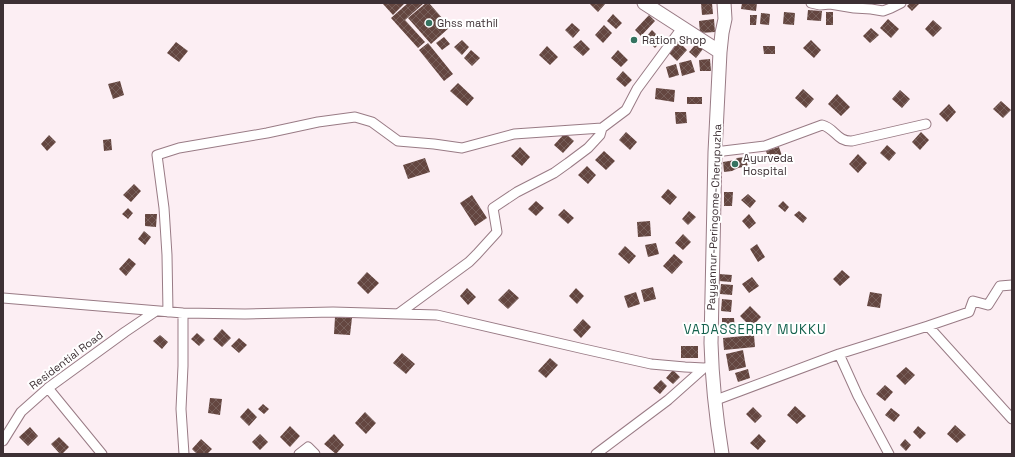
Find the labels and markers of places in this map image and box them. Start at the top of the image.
place label: Ghss mathil [437,16,498,30]
marker: Ghss mathil [424,18,434,28]
place label: Ration Shop [642,33,706,47]
marker: Ration Shop [629,35,639,45]
place label: Ayurveda Hospital [743,151,794,178]
marker: Ayurveda Hospital [730,159,740,169]

